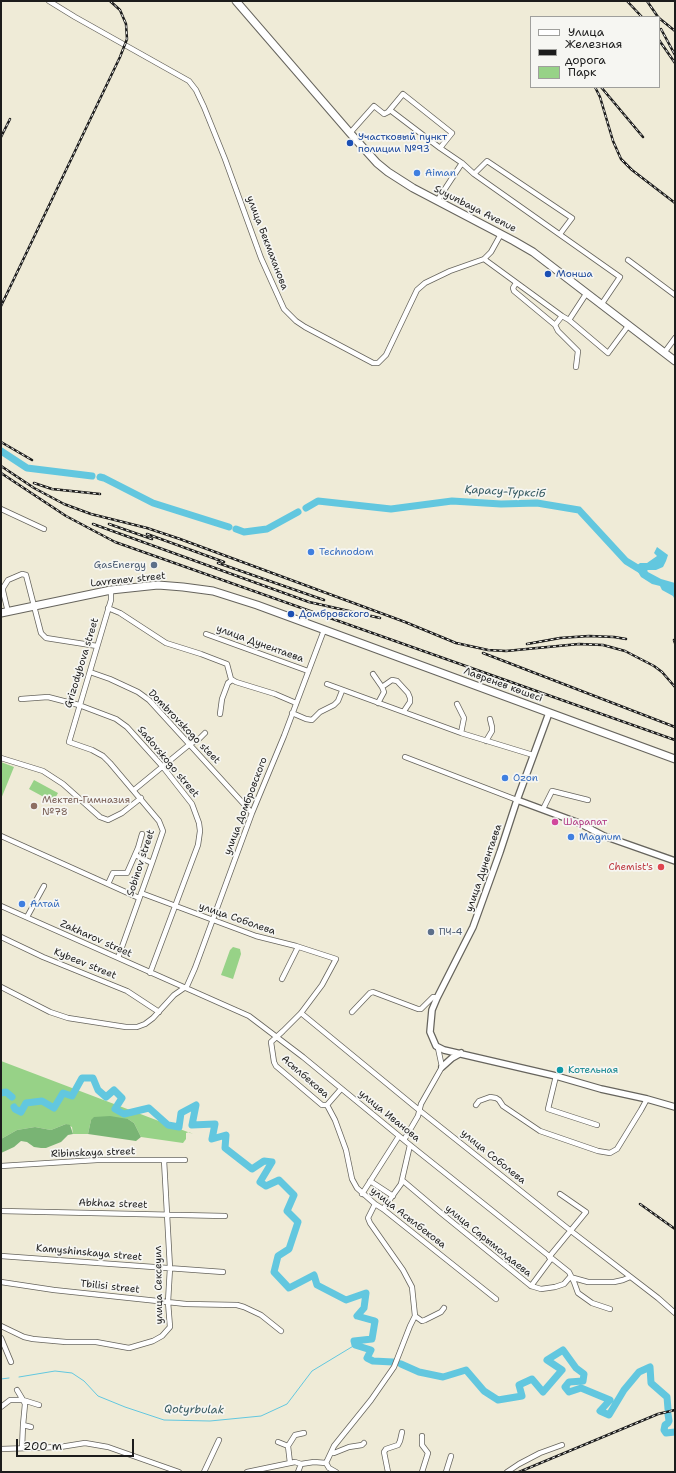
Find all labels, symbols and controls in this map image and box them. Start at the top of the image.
legend [530,16,660,88]
text: Улица [568,24,604,40]
text: Железная дорога [565,36,622,68]
text: Парк [568,64,596,80]
place label: Участковый пункт полиции №93 [358,131,447,154]
marker: Участковый пункт полиции №93 [345,138,355,148]
place label: Aiman [425,167,456,179]
marker: Aiman [412,168,422,178]
street label: Suyunbaya Avenue [432,183,518,235]
street label: улица Бекмаханова [244,194,290,292]
place label: Монша [556,268,593,280]
marker: Монша [543,269,553,279]
water label: Қарасу-Түрксіб [464,483,546,501]
place label: Technodom [319,546,374,558]
marker: Technodom [306,547,316,557]
place label: GasEnergy [94,559,146,571]
marker: GasEnergy [149,560,159,570]
street label: Lavrenev street [90,570,166,590]
place label: Домбровского [299,608,369,620]
marker: Домбровского [286,609,296,619]
street label: Grizodybova street [63,617,101,709]
street label: улица Дунентаева [215,623,305,665]
street label: Лавренев көшесі [462,665,544,705]
street label: Dombrovskogo steet [146,687,222,767]
street label: Sadovskogo street [135,724,201,800]
street label: улица Домбровского [222,755,270,857]
place label: Ozon [513,772,538,784]
marker: Ozon [500,773,510,783]
place label: Мектеп-Гимназия №78 [42,794,130,818]
marker: Мектеп-Гимназия №78 [29,801,39,811]
place label: Шарапат [563,816,607,828]
marker: Шарапат [550,817,560,827]
street label: улица Дунентаева [463,822,505,914]
street label: Sobinov street [125,828,157,898]
place label: Magnum [579,831,621,843]
marker: Magnum [566,832,576,842]
place label: Chemist's [608,861,653,873]
marker: Chemist's [656,862,666,872]
place label: Алтай [30,898,60,910]
marker: Алтай [17,899,27,909]
street label: улица Соболева [197,900,277,938]
street label: Zakharov street [58,918,134,960]
place label: ПЧ-4 [439,926,463,938]
marker: ПЧ-4 [426,927,436,937]
street label: Kybeev street [52,946,118,982]
street label: Асылбекова [279,1053,331,1101]
place label: Котельная [568,1064,618,1076]
marker: Котельная [555,1065,565,1075]
street label: улица Иванова [356,1088,422,1144]
street label: улица Соболева [458,1127,528,1187]
street label: Ribinskaya street [51,1146,135,1160]
street label: улица Асылбекова [368,1185,448,1251]
street label: Abkhaz street [78,1197,148,1211]
street label: улица Сарымолдаева [442,1202,534,1280]
street label: Kamyshinskaya street [35,1242,143,1264]
street label: улица Сексеуил [152,1246,166,1324]
street label: Tbilisi street [80,1278,140,1296]
water label: Qotyrbulak [164,1403,224,1417]
scale bar [18,1431,136,1457]
text: 200 m [23,1438,62,1454]

